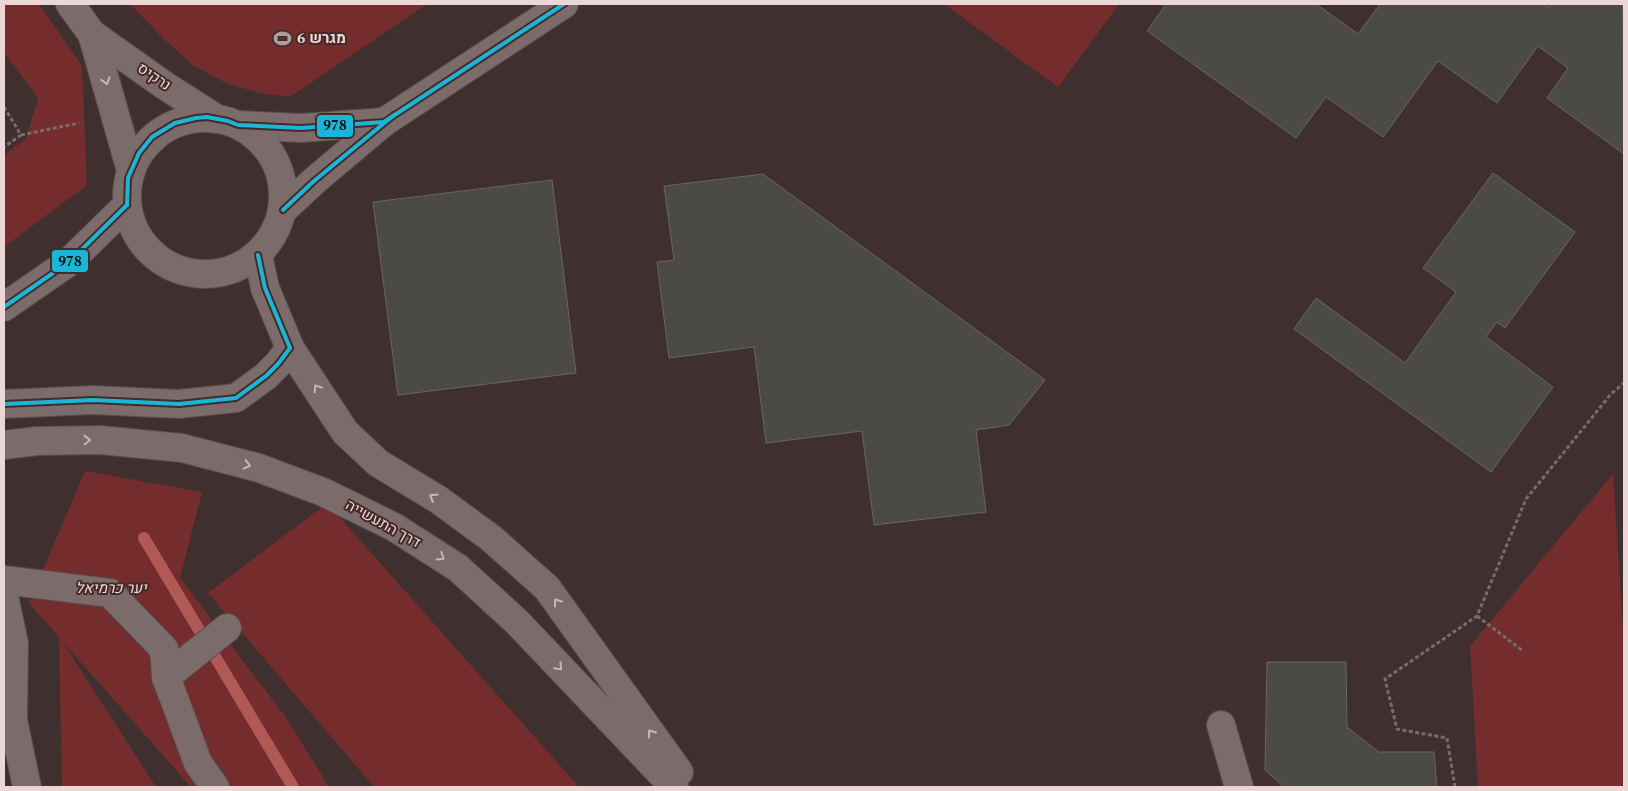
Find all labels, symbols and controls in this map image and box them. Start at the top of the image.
place label: מגרש 6 [297,27,346,50]
sports icon: מגרש 6 [273,28,293,48]
street label: נרקיס [133,57,175,97]
one-way arrow [100,77,110,85]
line badge: 978 [316,114,354,138]
text: 978 [323,115,347,136]
line badge: 978 [51,249,89,273]
text: 978 [58,251,82,272]
one-way arrow [313,384,323,393]
one-way arrow [84,435,92,445]
one-way arrow [243,459,252,470]
street label: דרך התעשייה [341,494,425,554]
one-way arrow [430,494,439,503]
one-way arrow [435,550,444,560]
park label: יער כרמיאל [76,577,148,600]
one-way arrow [553,598,563,607]
one-way arrow [553,661,562,670]
one-way arrow [648,730,658,739]

